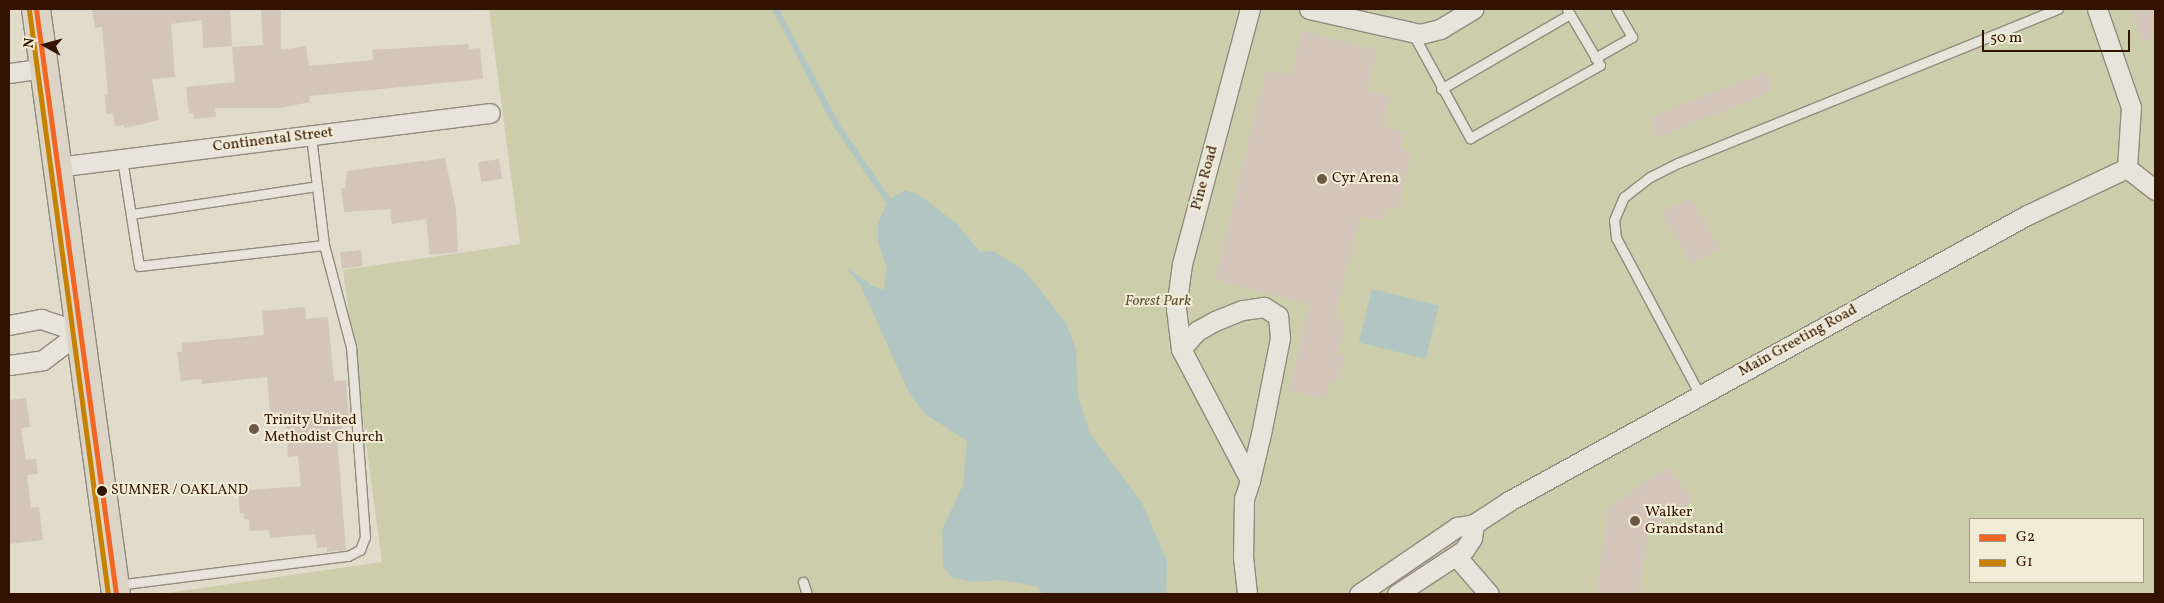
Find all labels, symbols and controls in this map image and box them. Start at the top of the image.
north arrow [20,20,70,70]
scale bar [1984,20,2132,52]
text: 50 m [1990,28,2022,49]
text: N [20,37,40,49]
street label: Continental Street [212,124,334,156]
street label: Pine Road [1188,144,1222,212]
place label: Cyr Arena [1332,170,1399,188]
marker: Cyr Arena [1316,173,1328,185]
park label: Forest Park [1125,293,1191,311]
street label: Main Greeting Road [1736,301,1860,381]
place label: Trinity United Methodist Church [264,411,383,446]
marker: Trinity United Methodist Church [248,423,260,435]
place label: SUMNER / OAKLAND [111,483,248,499]
marker: SUMNER / OAKLAND [97,486,107,496]
place label: Walker Grandstand [1645,503,1724,538]
marker: Walker Grandstand [1629,515,1641,527]
legend [1969,518,2144,583]
text: G2 [2016,527,2035,548]
text: G1 [2016,552,2033,573]

